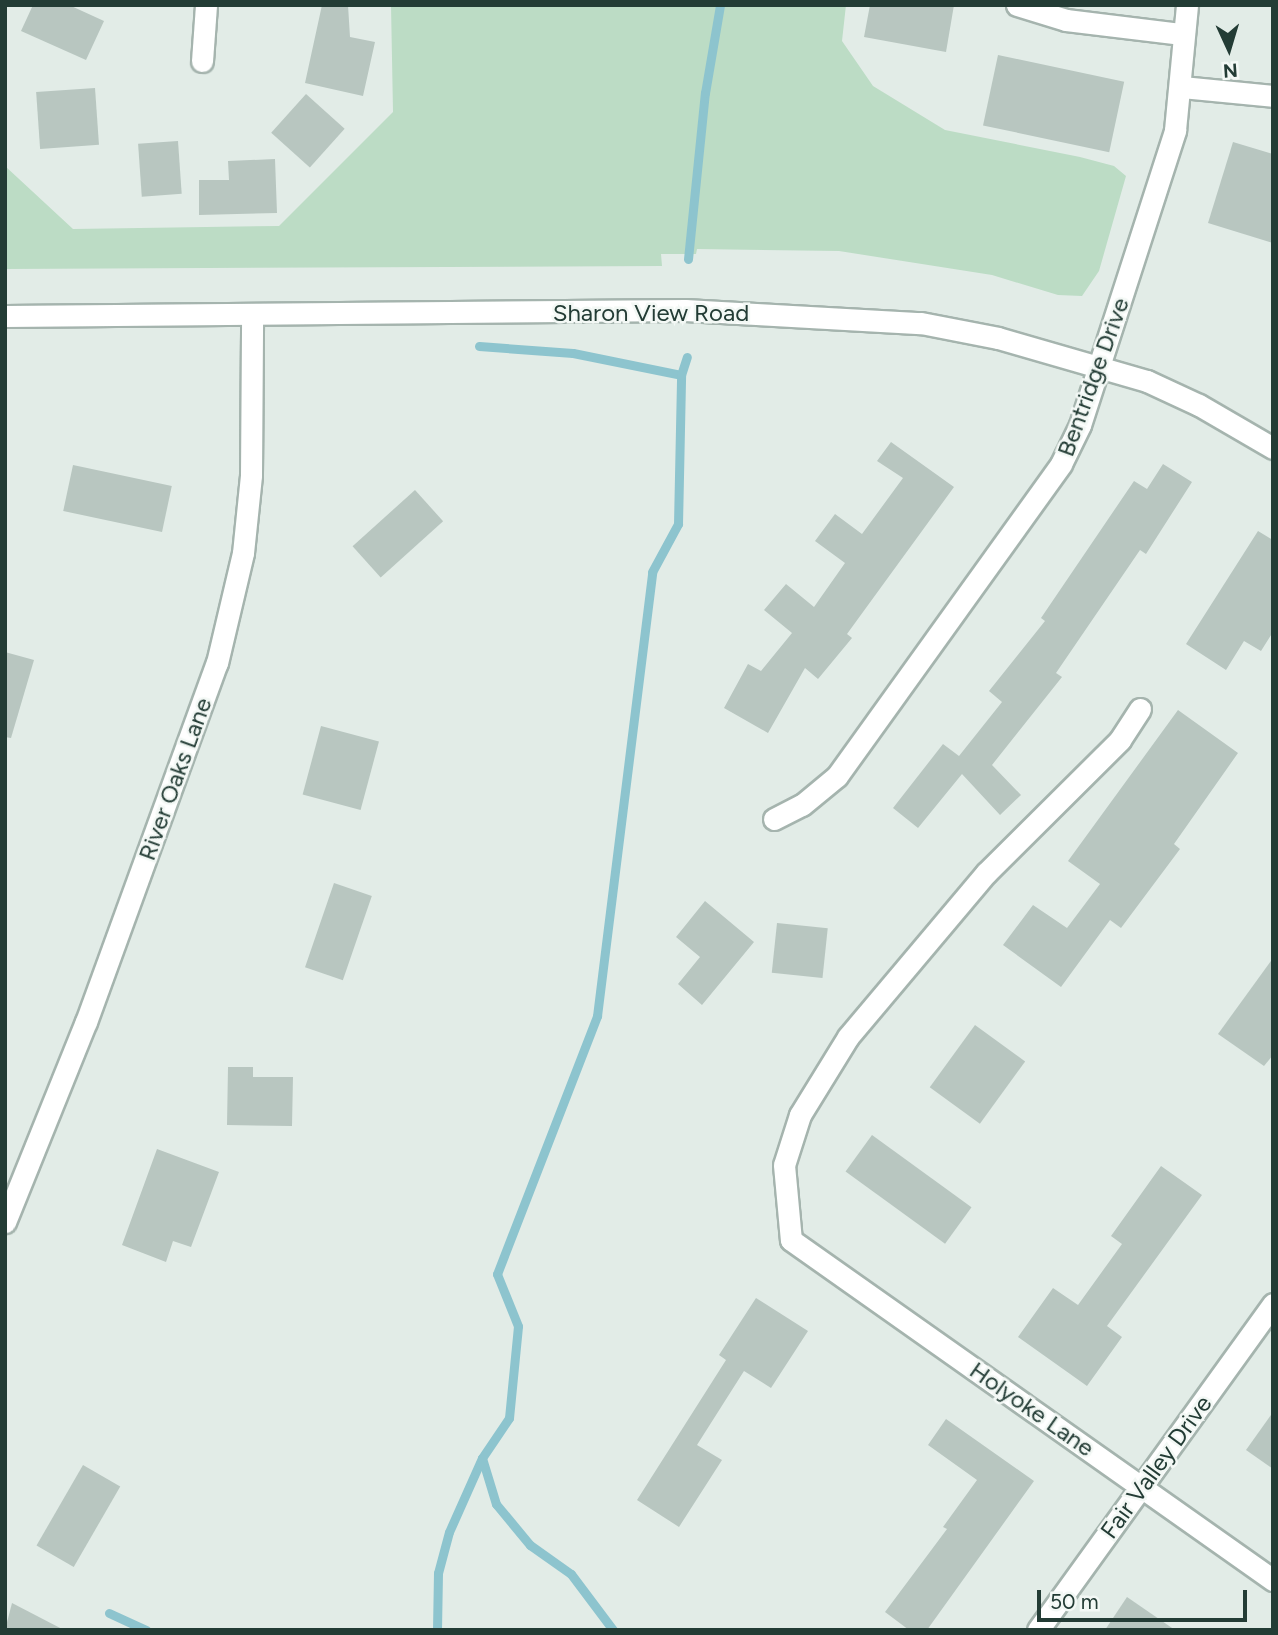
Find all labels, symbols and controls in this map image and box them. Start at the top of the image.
north arrow [1194,14,1264,84]
text: N [1222,58,1239,82]
street label: Bentridge Drive [1051,294,1135,460]
street label: Sharon View Road [553,299,749,327]
street label: River Oaks Lane [132,694,218,864]
street label: Holyoke Lane [964,1356,1100,1462]
street label: Fair Valley Drive [1094,1390,1218,1544]
scale bar [1040,1576,1250,1620]
text: 50 m [1050,1589,1099,1614]

